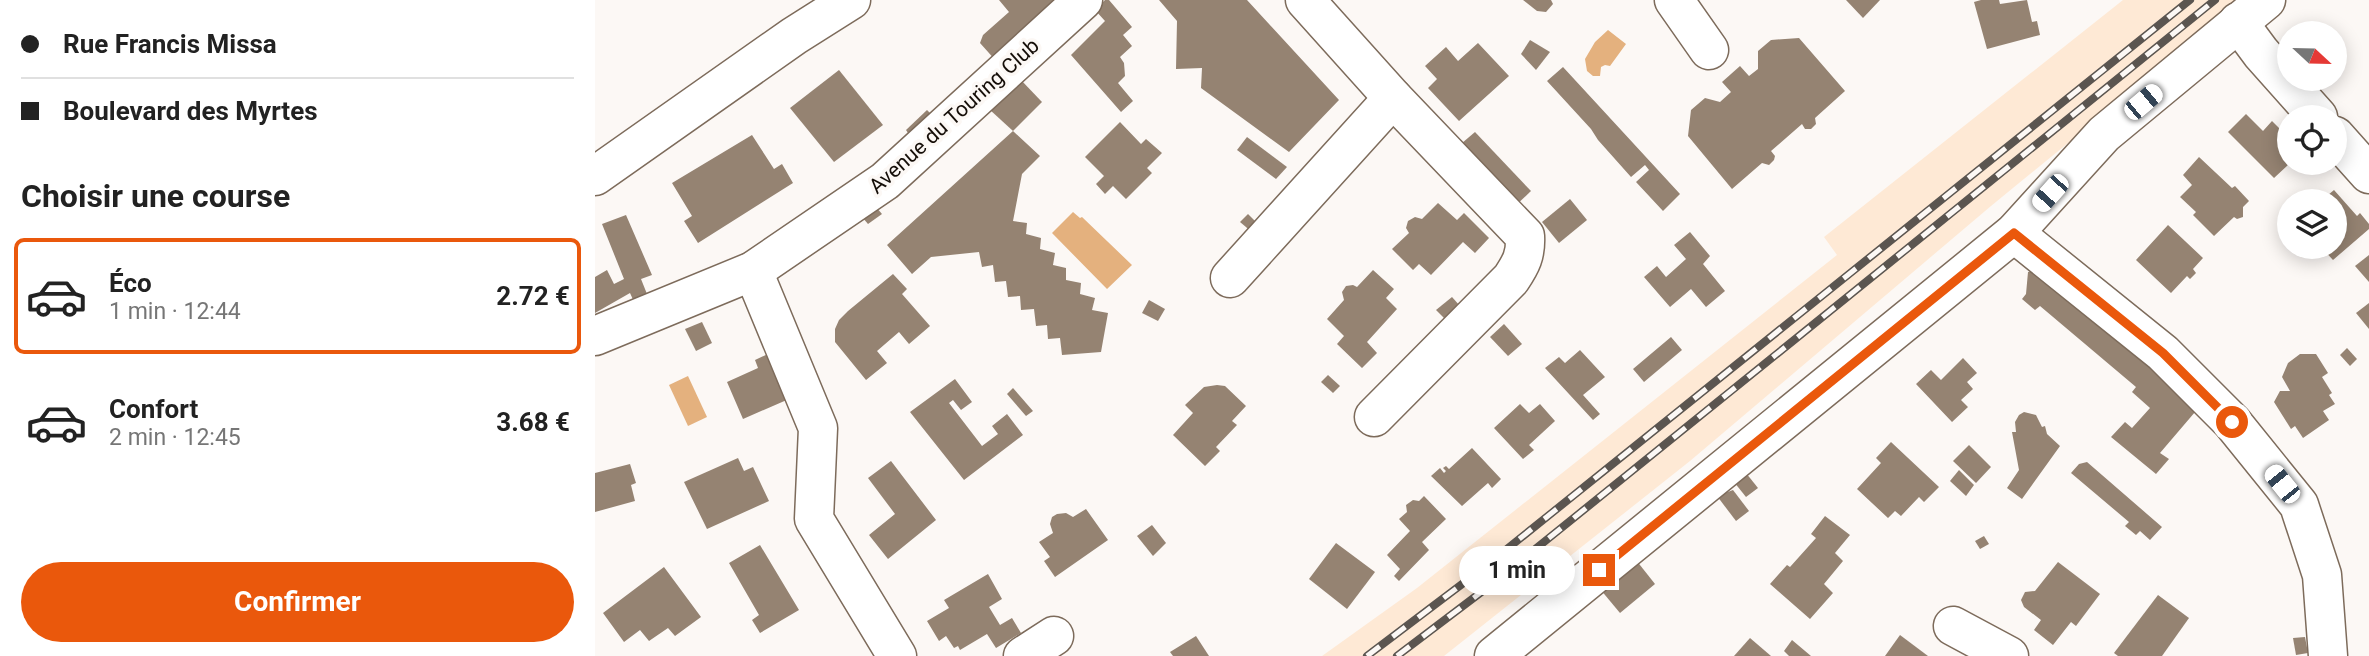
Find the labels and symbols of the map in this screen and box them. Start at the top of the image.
north arrow [2277,21,2347,91]
street label: Avenue du Touring Club [864,33,1044,199]
car [2121,80,2166,124]
car [2029,170,2072,216]
route start [2216,406,2248,438]
car [2261,461,2304,507]
callout: 1 min [1459,546,1574,594]
route end [1583,554,1615,586]

